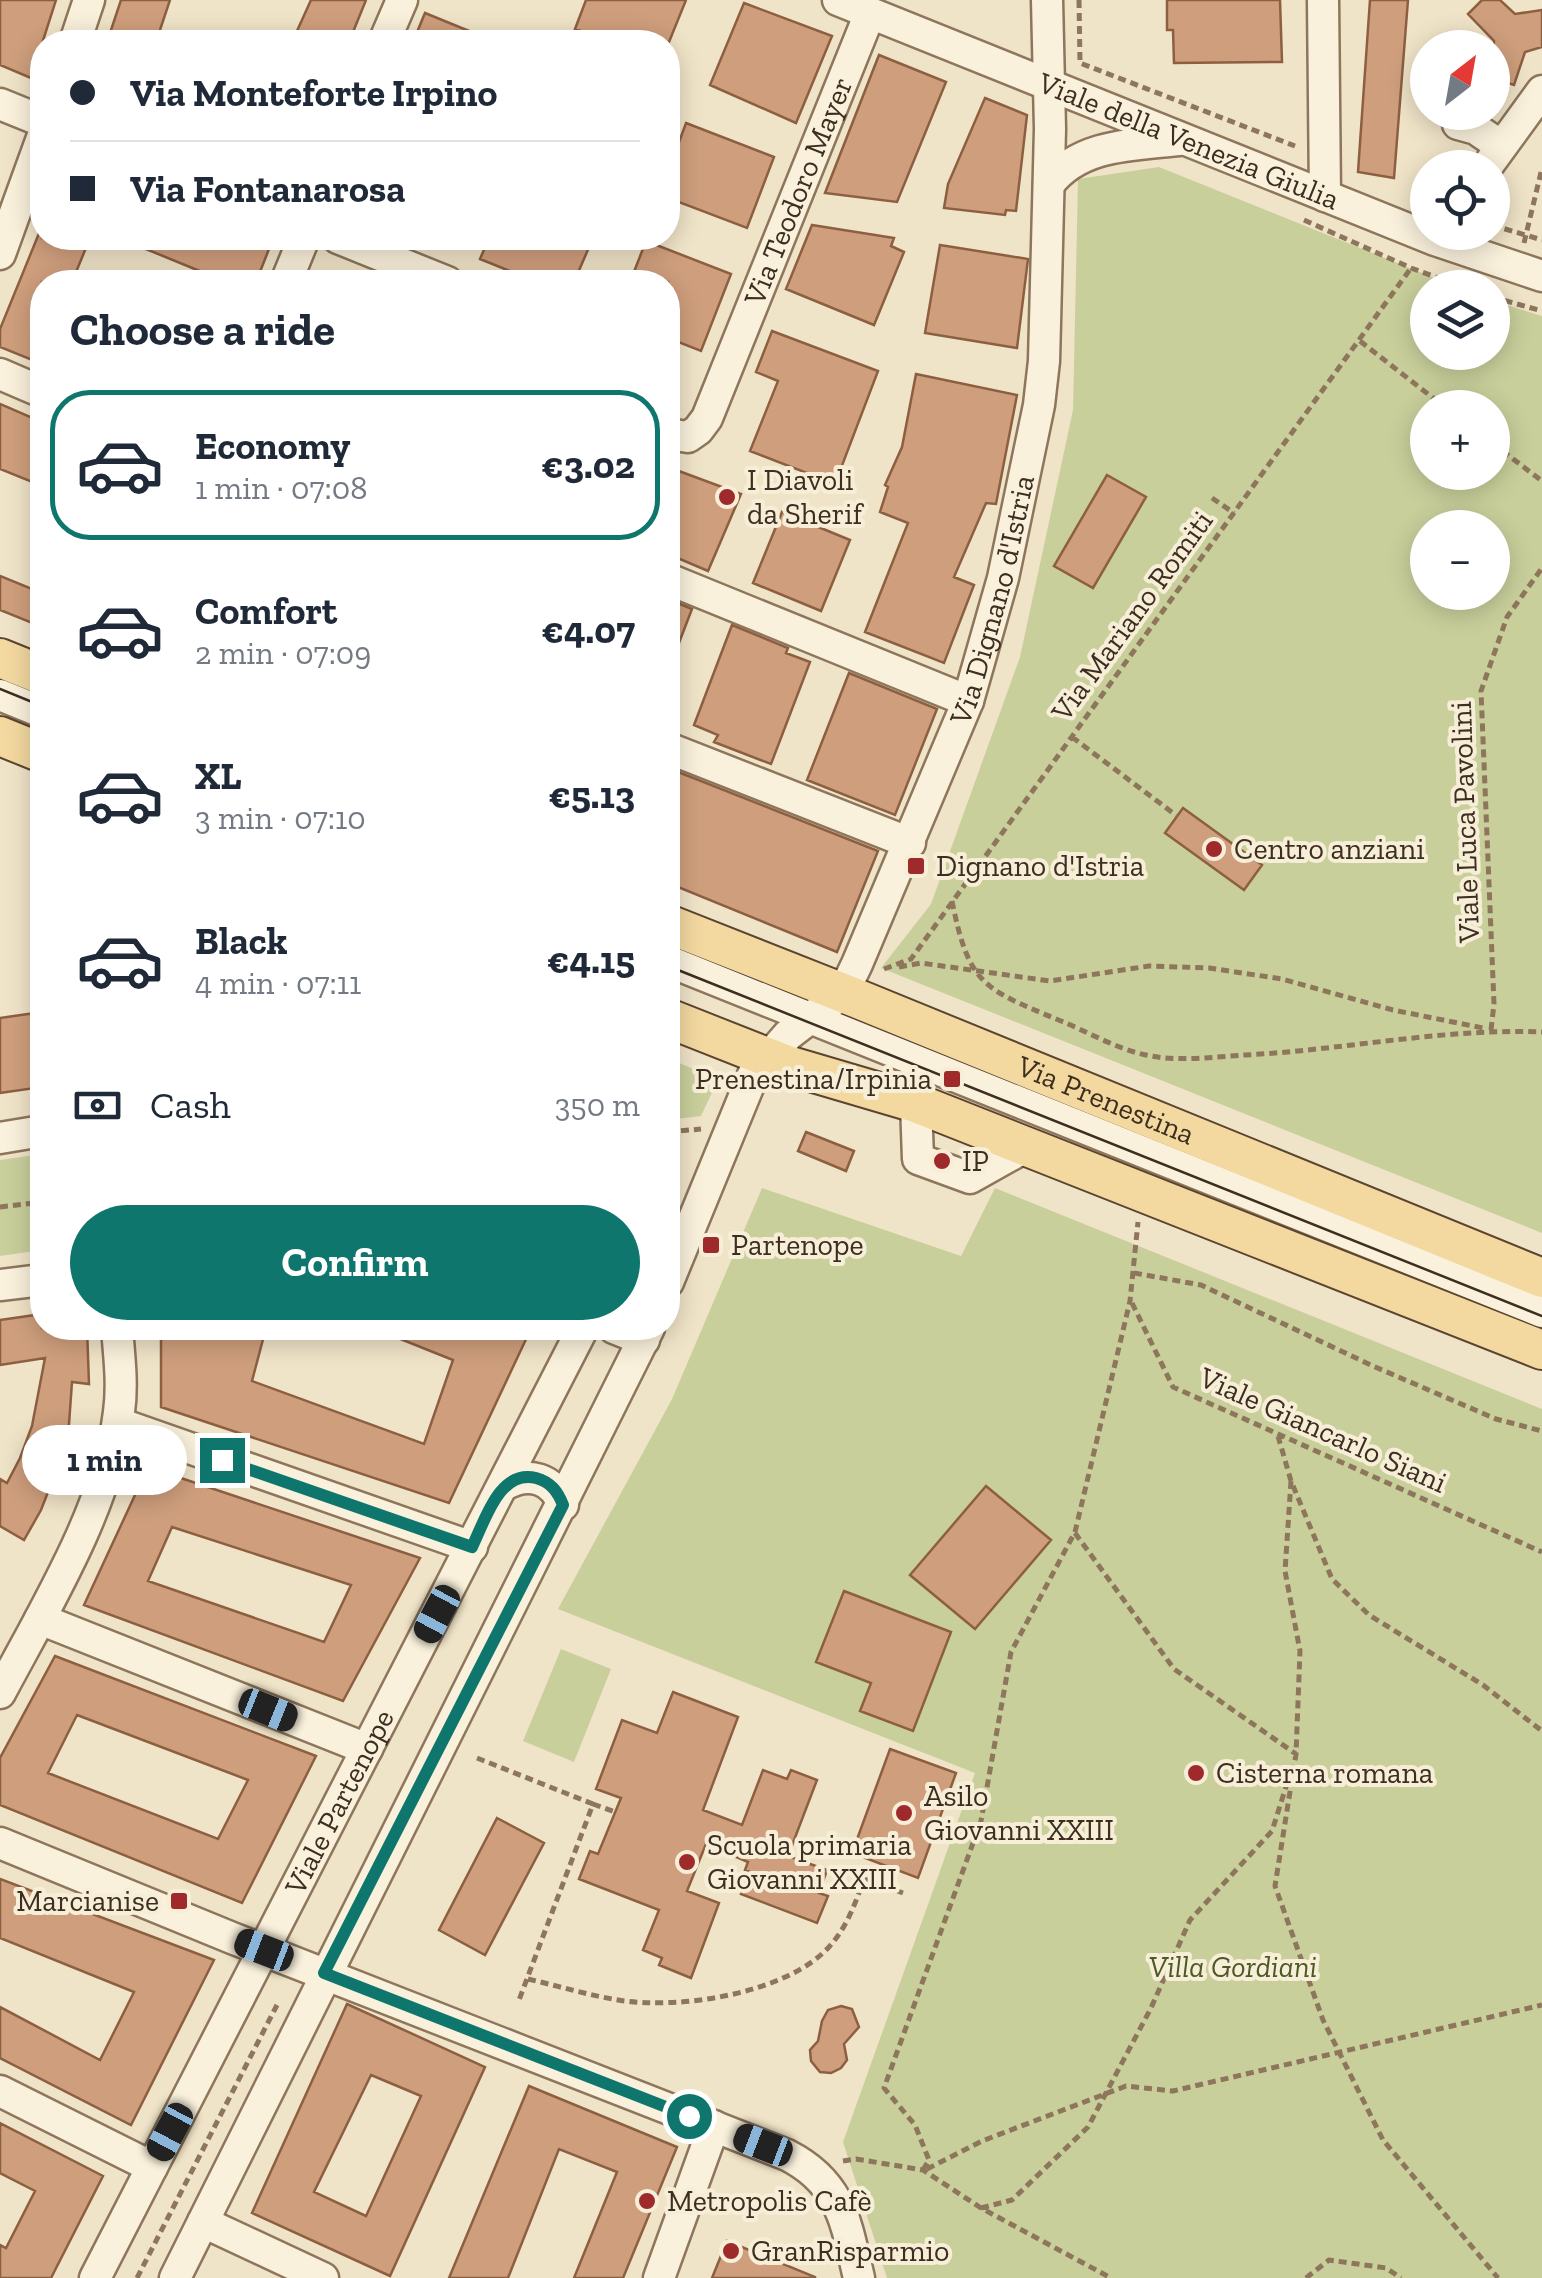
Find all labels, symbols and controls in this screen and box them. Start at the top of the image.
north arrow [1410,30,1510,130]
map controls [1410,30,1510,610]
street label: Viale della Venezia Giulia [1032,64,1344,218]
text: Via Monteforte Irpino [130,70,497,116]
street label: Via Teodoro Mayer [736,72,860,311]
button: locate [1410,150,1510,250]
text: Via Fontanarosa [130,166,405,212]
button: layers [1410,270,1510,370]
text: Choose a ride [70,303,335,357]
button: + [1410,390,1510,490]
icon: car [75,420,165,510]
text: Economy [195,423,350,469]
text: €3.02 [541,442,635,488]
place label: I Diavoli da Sherif [747,462,865,532]
text: 1 min · 07:08 [195,469,367,507]
street label: Via Dignano d'Istria [942,472,1042,731]
marker: I Diavoli da Sherif [716,486,738,508]
street label: Via Mariano Romiti [1043,504,1220,729]
button: − [1410,510,1510,610]
icon: car [75,585,165,675]
text: Comfort [195,588,337,634]
text: €4.07 [541,607,635,653]
text: 2 min · 07:09 [195,634,371,672]
street label: Viale Luca Pavolini [1443,701,1487,944]
icon: car [75,750,165,840]
text: XL [195,753,242,799]
text: €5.13 [548,772,635,818]
text: 3 min · 07:10 [195,799,366,837]
place label: Centro anziani [1234,831,1425,867]
marker: Centro anziani [1203,838,1225,860]
place label: Dignano d'Istria [936,848,1144,884]
marker: Dignano d'Istria [905,855,927,877]
icon: car [75,915,165,1005]
text: Black [195,918,288,964]
text: €4.15 [547,937,635,983]
text: 4 min · 07:11 [195,964,361,1002]
street label: Via Prenestina [1011,1048,1200,1152]
place label: Prenestina/Irpinia [695,1061,932,1097]
marker: Prenestina/Irpinia [941,1068,963,1090]
icon: cash [70,1078,125,1133]
text: Cash [150,1082,231,1128]
text: 350 m [555,1086,640,1124]
place label: IP [962,1143,989,1179]
marker: IP [931,1150,953,1172]
button: Confirm [70,1205,640,1320]
place label: Partenope [731,1227,864,1263]
marker: Partenope [700,1234,722,1256]
street label: Viale Giancarlo Siani [1193,1359,1452,1501]
callout: 1 min [22,1425,187,1495]
route end [200,1438,245,1483]
text: 1 min [67,1441,142,1479]
car [410,1580,464,1648]
car [235,1685,301,1735]
street label: Viale Partenope [277,1703,402,1902]
place label: Cisterna romana [1216,1755,1433,1791]
marker: Cisterna romana [1185,1762,1207,1784]
place label: Asilo Giovanni XXIII [924,1778,1114,1848]
marker: Asilo Giovanni XXIII [893,1802,915,1824]
place label: Scuola primaria Giovanni XXIII [707,1827,912,1897]
marker: Scuola primaria Giovanni XXIII [676,1851,698,1873]
place label: Marcianise [16,1883,159,1919]
marker: Marcianise [168,1890,190,1912]
car [231,1925,297,1975]
park label: Villa Gordiani [1149,1949,1317,1985]
route start [667,2094,712,2139]
car [143,2098,197,2166]
car [730,2120,796,2170]
place label: Metropolis Cafè [667,2183,872,2219]
marker: Metropolis Cafè [636,2190,658,2212]
place label: GranRisparmio [751,2233,949,2269]
marker: GranRisparmio [720,2240,742,2262]

